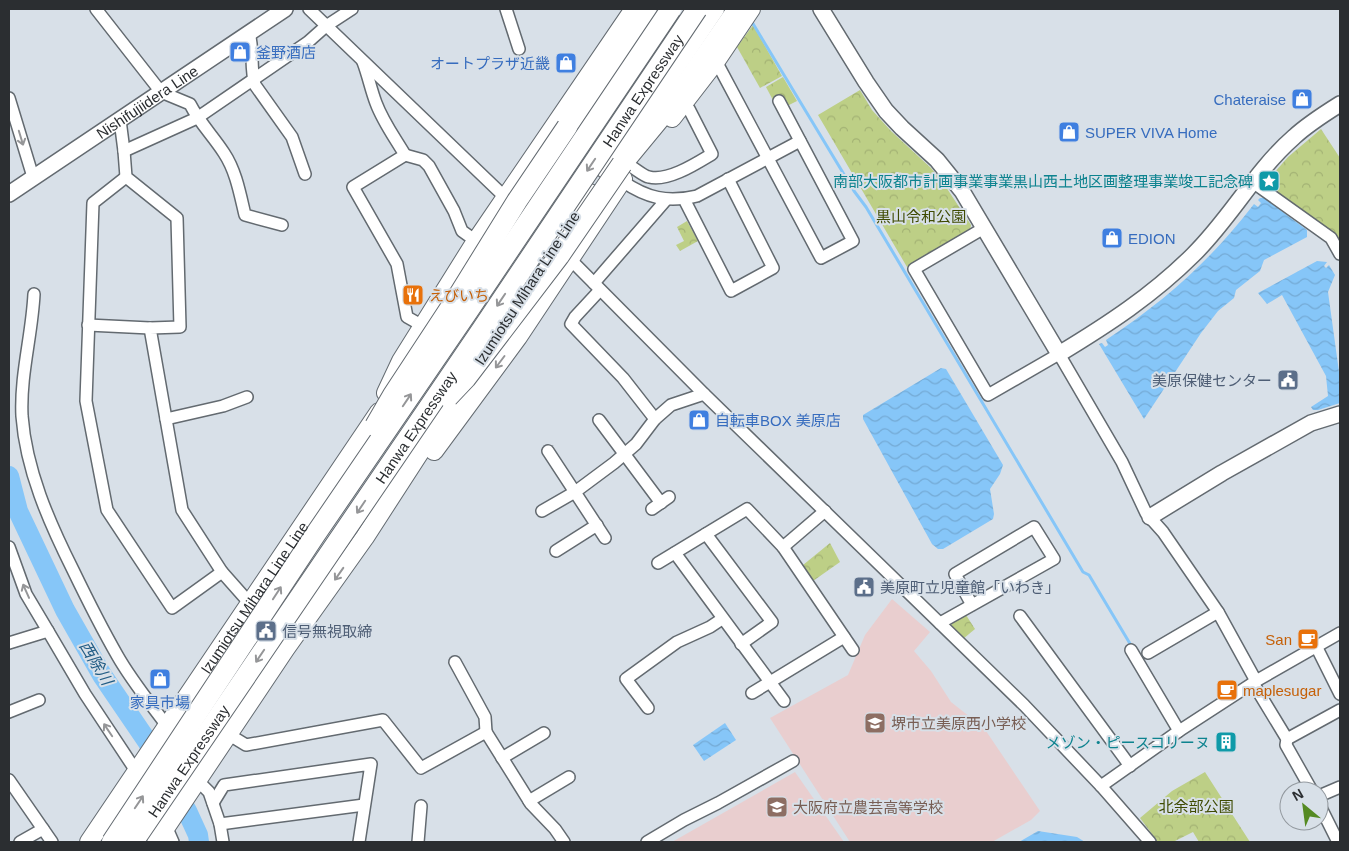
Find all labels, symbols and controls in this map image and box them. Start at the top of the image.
street label: Hanwa Expressway [599,30,686,150]
shop icon: 釜野酒店 [228,40,252,64]
place label: 釜野酒店 [256,44,316,61]
shop icon: オートプラザ近畿 [554,51,578,75]
place label: オートプラザ近畿 [430,55,550,72]
street label: Nishifujiidera Line [93,62,201,142]
shop icon: Chateraise [1290,87,1314,111]
place label: Chateraise [1213,91,1286,108]
shop icon: SUPER VIVA Home [1057,120,1081,144]
place label: SUPER VIVA Home [1085,124,1217,141]
one-way arrow [17,129,27,145]
one-way arrow [586,158,596,172]
place icon: 南部大阪都市計画事業事業黒山西土地区画整理事業竣工記念碑 [1257,169,1281,193]
place label: 南部大阪都市計画事業事業黒山西土地区画整理事業竣工記念碑 [833,173,1253,190]
street label: Izumiotsu Mihara Line Line [471,208,583,368]
park label: 黒山令和公園 [876,208,966,225]
shop icon: EDION [1100,226,1124,250]
place label: EDION [1128,230,1176,247]
restaurant icon: えびいち [401,283,425,307]
place label: えびいち [429,287,489,304]
one-way arrow [496,293,506,307]
one-way arrow [494,355,505,368]
street label: Hanwa Expressway [371,367,460,486]
public building icon: 美原保健センター [1276,368,1300,392]
place label: 美原保健センター [1152,372,1272,389]
one-way arrow [402,394,412,408]
shop icon: 自転車BOX 美原店 [687,408,711,432]
place label: 自転車BOX 美原店 [715,412,841,429]
one-way arrow [356,500,366,514]
street label: Izumiotsu Mihara Line Line [197,518,311,677]
one-way arrow [334,566,344,580]
public building icon: 美原町立児童館「いわき」 [852,575,876,599]
place label: 美原町立児童館「いわき」 [880,579,1060,596]
one-way arrow [20,584,30,599]
one-way arrow [272,587,282,601]
public building icon: 信号無視取締 [254,619,278,643]
place label: 信号無視取締 [282,623,372,640]
cafe icon: San [1296,627,1320,651]
place label: San [1265,631,1292,648]
water label: 西除川 [76,638,117,690]
one-way arrow [255,649,265,663]
shop icon: 家具市場 [148,667,172,691]
cafe icon: maplesugar [1215,678,1239,702]
place label: maplesugar [1243,682,1321,699]
place label: 家具市場 [130,694,190,711]
street label: Hanwa Expressway [144,701,233,820]
school or university icon: 堺市立美原西小学校 [863,711,887,735]
place label: 堺市立美原西小学校 [891,715,1026,732]
one-way arrow [103,724,113,738]
building icon: メゾン・ピースコリーヌ [1214,730,1238,754]
place label: メゾン・ピースコリーヌ [1046,734,1210,751]
north arrow [1279,781,1329,831]
text: N [1289,785,1306,804]
one-way arrow [134,795,144,809]
school or university icon: 大阪府立農芸高等学校 [765,795,789,819]
park label: 北余部公園 [1158,798,1234,815]
place label: 大阪府立農芸高等学校 [793,799,943,816]

